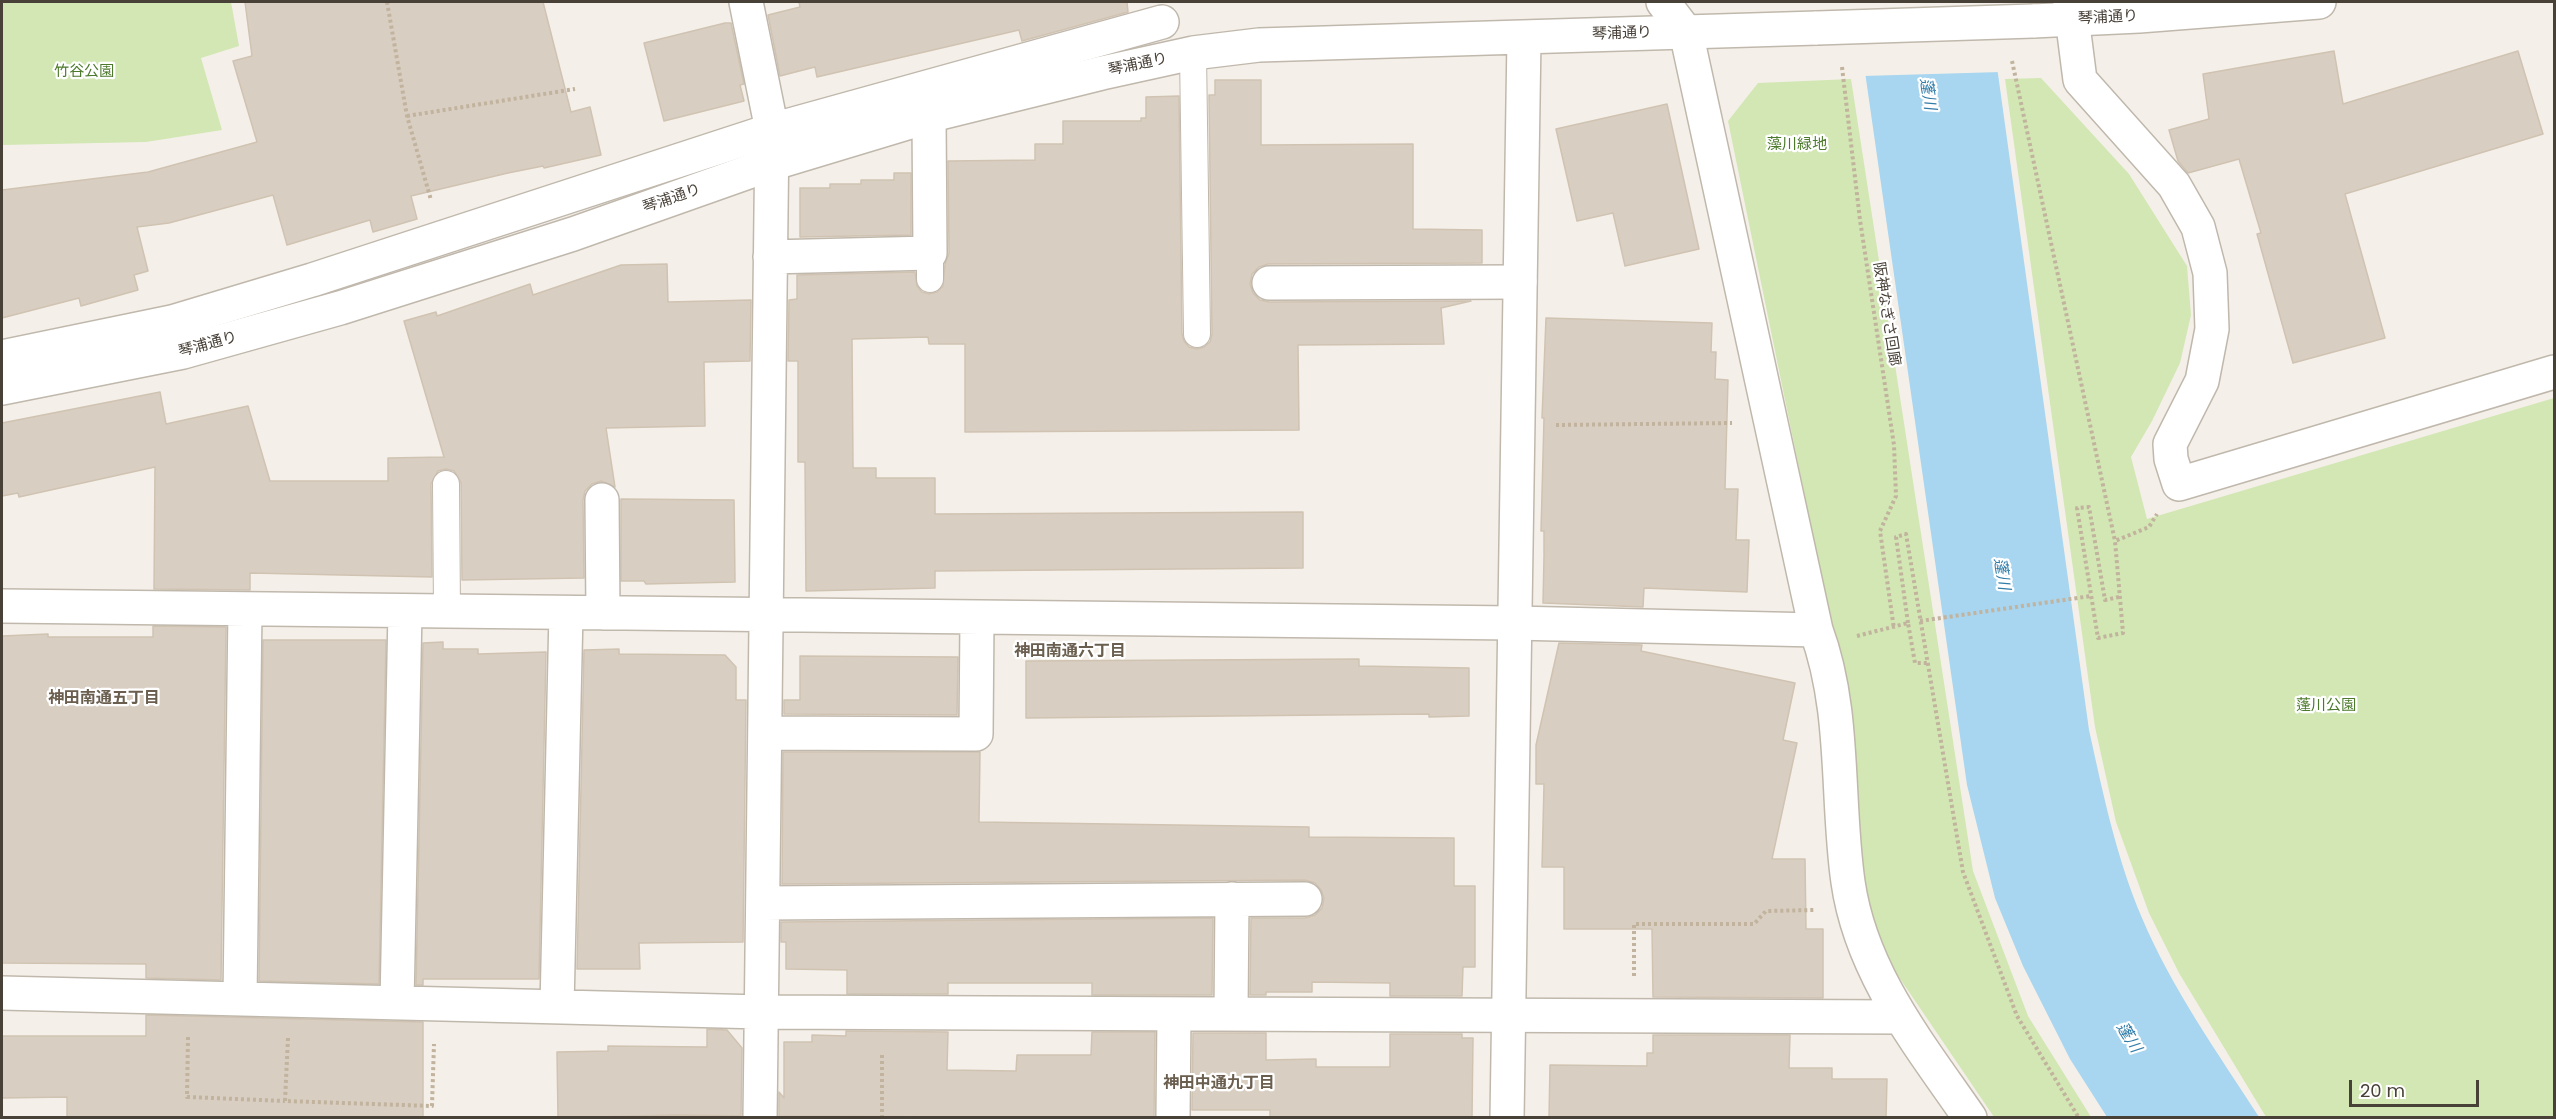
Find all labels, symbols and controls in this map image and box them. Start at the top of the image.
street label: 琴浦通り [2078,7,2138,29]
street label: 琴浦通り [1592,24,1652,44]
street label: 琴浦通り [1107,50,1169,80]
park label: 竹谷公園 [54,63,114,81]
water label: 蓬川 [1915,77,1939,111]
park label: 藻川緑地 [1767,136,1827,154]
street label: 琴浦通り [641,181,703,217]
street label: 阪神なぎさ回廊 [1869,261,1903,367]
street label: 琴浦通り [177,329,239,361]
water label: 蓬川 [1989,557,2013,591]
district label: 神田南通六丁目 [1014,642,1126,662]
district label: 神田南通五丁目 [48,689,160,709]
park label: 蓬川公園 [2296,697,2356,715]
water label: 蓬川 [2111,1019,2145,1057]
scale bar [2352,1068,2482,1106]
district label: 神田中通九丁目 [1163,1074,1275,1094]
text: 20 m [2360,1078,2405,1103]

